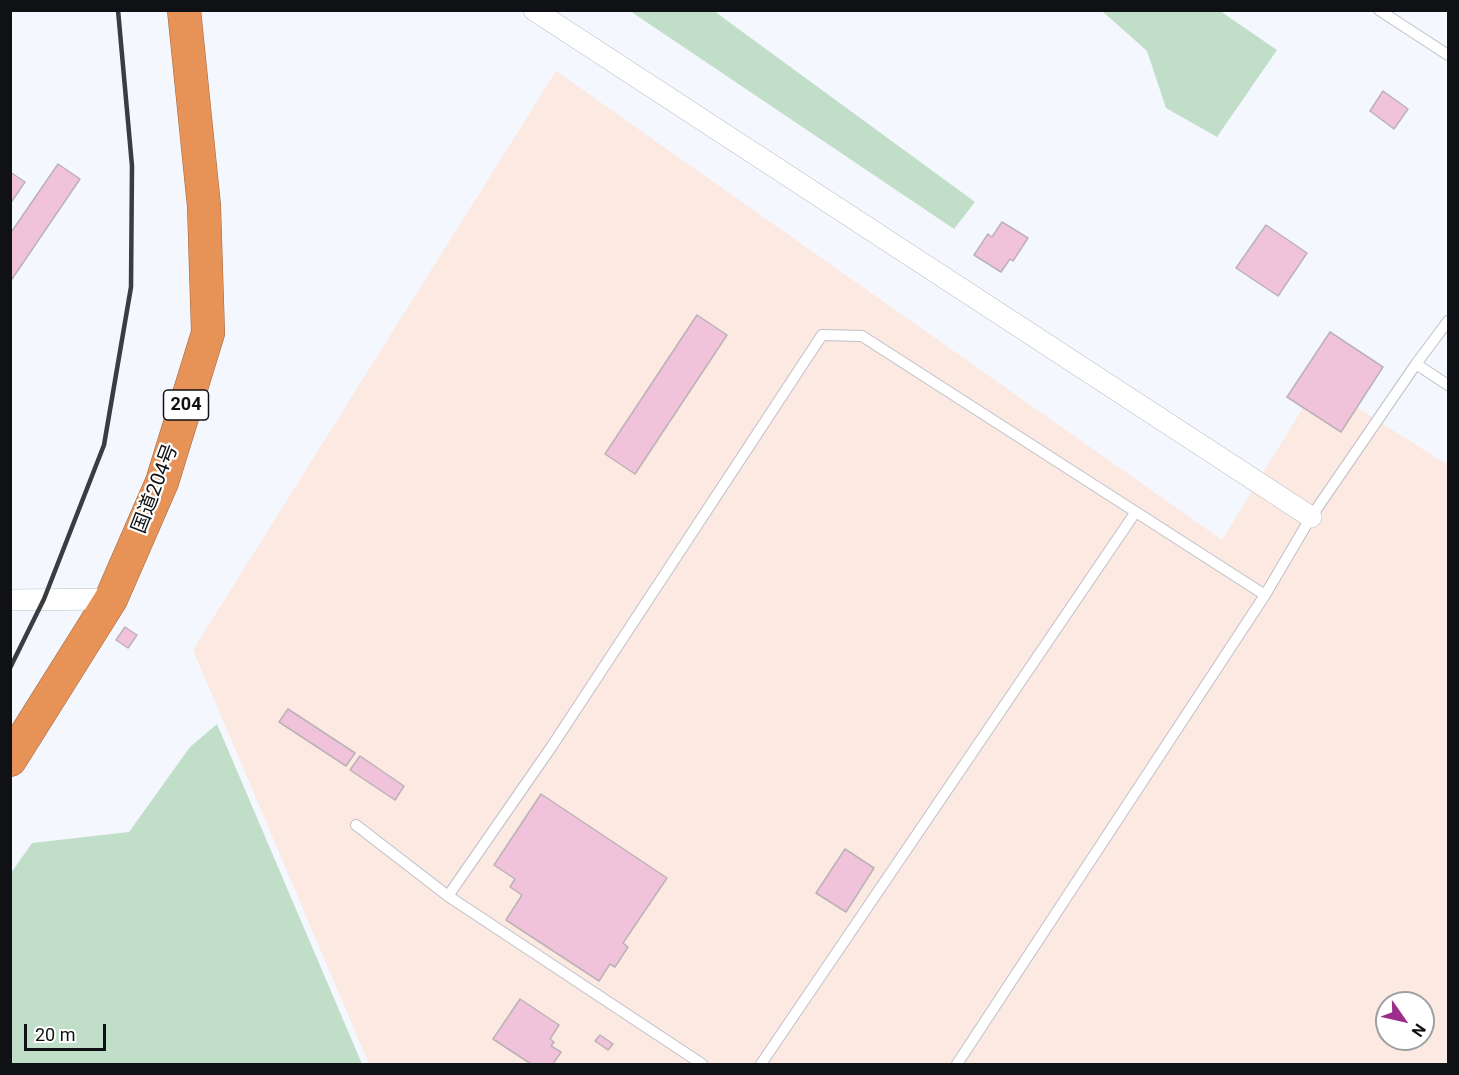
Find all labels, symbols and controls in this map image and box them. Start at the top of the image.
road number: 204 [164,390,208,420]
street label: 国道204号 [128,441,184,537]
north arrow [1375,991,1435,1051]
scale bar [27,1012,110,1050]
text: N [1408,1020,1430,1040]
text: 20 m [35,1024,75,1045]

